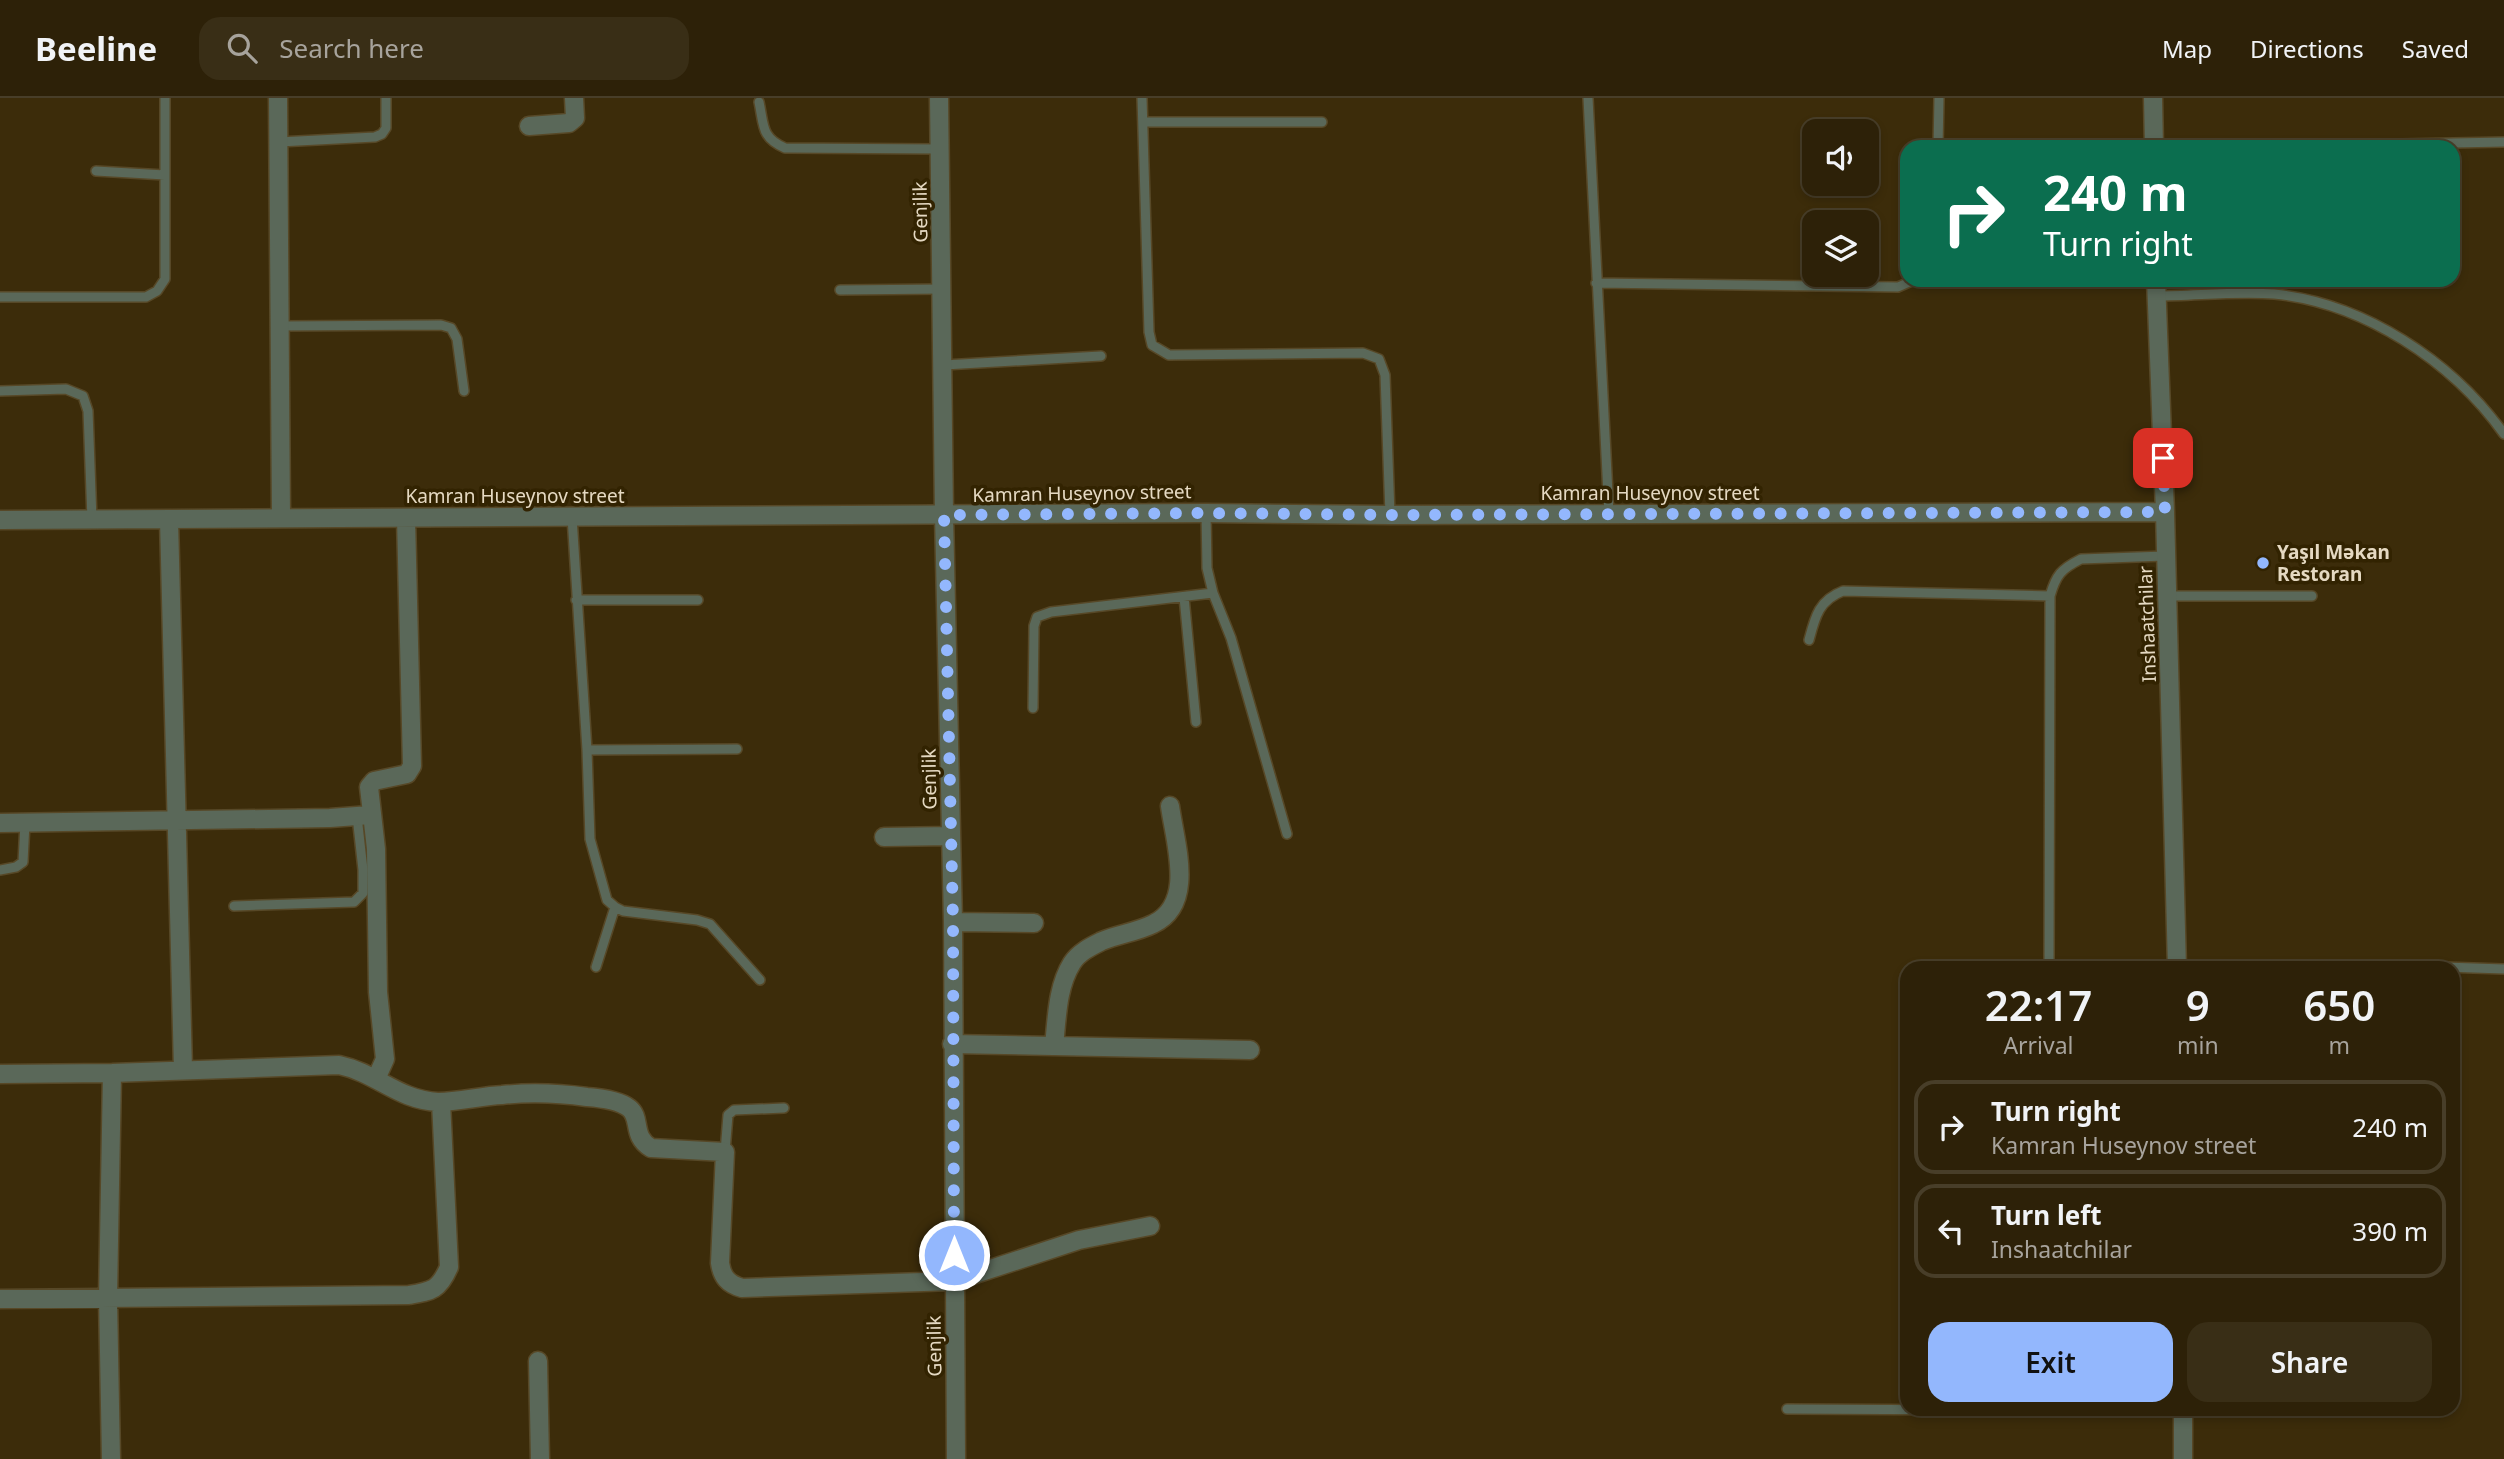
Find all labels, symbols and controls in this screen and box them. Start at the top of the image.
search box [199,17,689,80]
text: Beeline [35,26,157,71]
icon: search [223,29,261,67]
text: Search here [279,30,424,66]
text: Map [2162,32,2212,65]
text: Directions [2250,32,2364,65]
text: Saved [2402,32,2469,65]
map controls [1802,119,1879,287]
button: sound [1802,119,1879,196]
text: 240 m [2043,159,2188,225]
icon: right [1928,168,2019,259]
street label: Genjlik [906,181,934,243]
button: layers [1802,210,1879,287]
text: Turn right [2043,222,2193,265]
pin [2133,428,2193,488]
icon: arrive [2144,439,2182,477]
street label: Kamran Huseynov street [972,478,1192,508]
street label: Kamran Huseynov street [1540,480,1760,506]
street label: Kamran Huseynov street [405,483,625,509]
place label: Yaşıl Məkan Restoran [2277,539,2390,587]
marker: Yaşıl Məkan Restoran [2255,555,2271,571]
street label: Inshaatchilar [2132,565,2162,683]
street label: Genjlik [915,748,943,810]
text: 22:17 [1985,976,2092,1033]
text: 9 [2186,976,2210,1033]
text: 650 [2303,976,2375,1033]
text: Arrival [2003,1029,2074,1061]
text: min [2177,1029,2219,1061]
text: m [2329,1029,2350,1061]
text: Turn right [1991,1093,2121,1129]
icon: right [1932,1108,1970,1146]
text: 240 m [2352,1109,2428,1145]
text: Kamran Huseynov street [1991,1129,2256,1161]
text: Turn left [1991,1197,2102,1233]
icon: left [1932,1212,1970,1250]
text: 390 m [2352,1213,2428,1249]
position arrow [917,1218,991,1292]
text: Inshaatchilar [1991,1233,2132,1265]
street label: Genjlik [920,1315,948,1377]
button: Exit [1928,1322,2173,1402]
button: Share [2187,1322,2432,1402]

